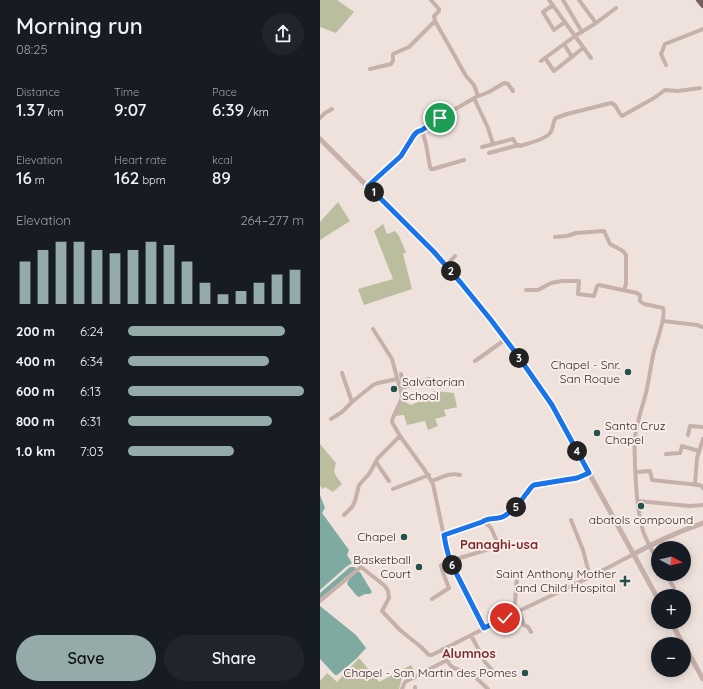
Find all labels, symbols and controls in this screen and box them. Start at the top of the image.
text: Morning run [16,12,143,40]
button: share [262,13,304,55]
text: 08:25 [16,41,47,57]
text: Distance [16,85,60,99]
text: Time [114,85,139,99]
text: Pace [212,85,237,99]
text: 1.37 [16,99,45,120]
text: 9:07 [114,99,146,120]
text: 6:39 [212,99,244,120]
pin [423,101,457,135]
text: km [45,105,63,119]
text: /km [244,105,269,119]
icon: arrive [429,107,451,129]
text: Elevation [16,153,62,167]
text: Heart rate [114,153,166,167]
text: kcal [212,153,233,167]
text: 16 [16,167,32,188]
text: 162 [114,167,139,188]
text: 89 [212,167,231,188]
text: m [32,173,45,187]
text: bpm [139,173,166,187]
pin: 1 [364,182,384,202]
text: 1 [372,185,376,199]
text: Elevation [16,212,71,228]
text: 264–277 m [240,212,304,228]
pin: 2 [441,261,461,281]
text: 2 [448,264,454,278]
text: 200 m [16,323,55,339]
text: 6:24 [80,323,103,339]
pin: 3 [509,348,529,368]
text: 3 [516,351,522,365]
text: 400 m [16,353,55,369]
text: 6:34 [80,353,103,369]
place label: Chapel - Snr. San Roque [551,357,620,386]
marker: Chapel - Snr. San Roque [623,367,633,377]
place label: Salvatorian School [402,374,465,403]
text: 600 m [16,383,55,399]
text: 6:13 [80,383,101,399]
marker: Salvatorian School [389,384,399,394]
text: 800 m [16,413,55,429]
text: 6:31 [80,413,101,429]
place label: Santa Cruz Chapel [605,418,666,447]
marker: Santa Cruz Chapel [592,428,602,438]
pin: 4 [567,441,587,461]
text: 1.0 km [16,443,55,459]
text: 7:03 [80,443,104,459]
text: 4 [574,444,580,458]
pin: 5 [506,497,526,517]
text: 5 [513,500,519,514]
marker: abatols compound [636,501,646,511]
place label: abatols compound [589,512,693,527]
place label: Chapel [357,529,396,544]
marker: Chapel [399,532,409,542]
district label: Panaghi-usa [460,536,538,552]
north arrow [651,541,691,581]
map controls [651,541,691,677]
place label: Basketball Court [353,552,411,581]
pin: 6 [442,555,462,575]
text: 6 [449,558,455,572]
marker: Basketball Court [414,562,424,572]
place label: Saint Anthony Mother and Child Hospital [496,566,616,595]
marker: Saint Anthony Mother and Child Hospital [619,575,631,587]
button: + [651,589,691,629]
pin [488,601,522,635]
icon: check [494,607,516,629]
button: Save [16,635,156,681]
button: Share [164,635,304,681]
button: − [651,637,691,677]
district label: Alumnos [442,645,496,661]
place label: Chapel - San Martin des Pomes [344,665,517,680]
marker: Chapel - San Martin des Pomes [520,668,530,678]

